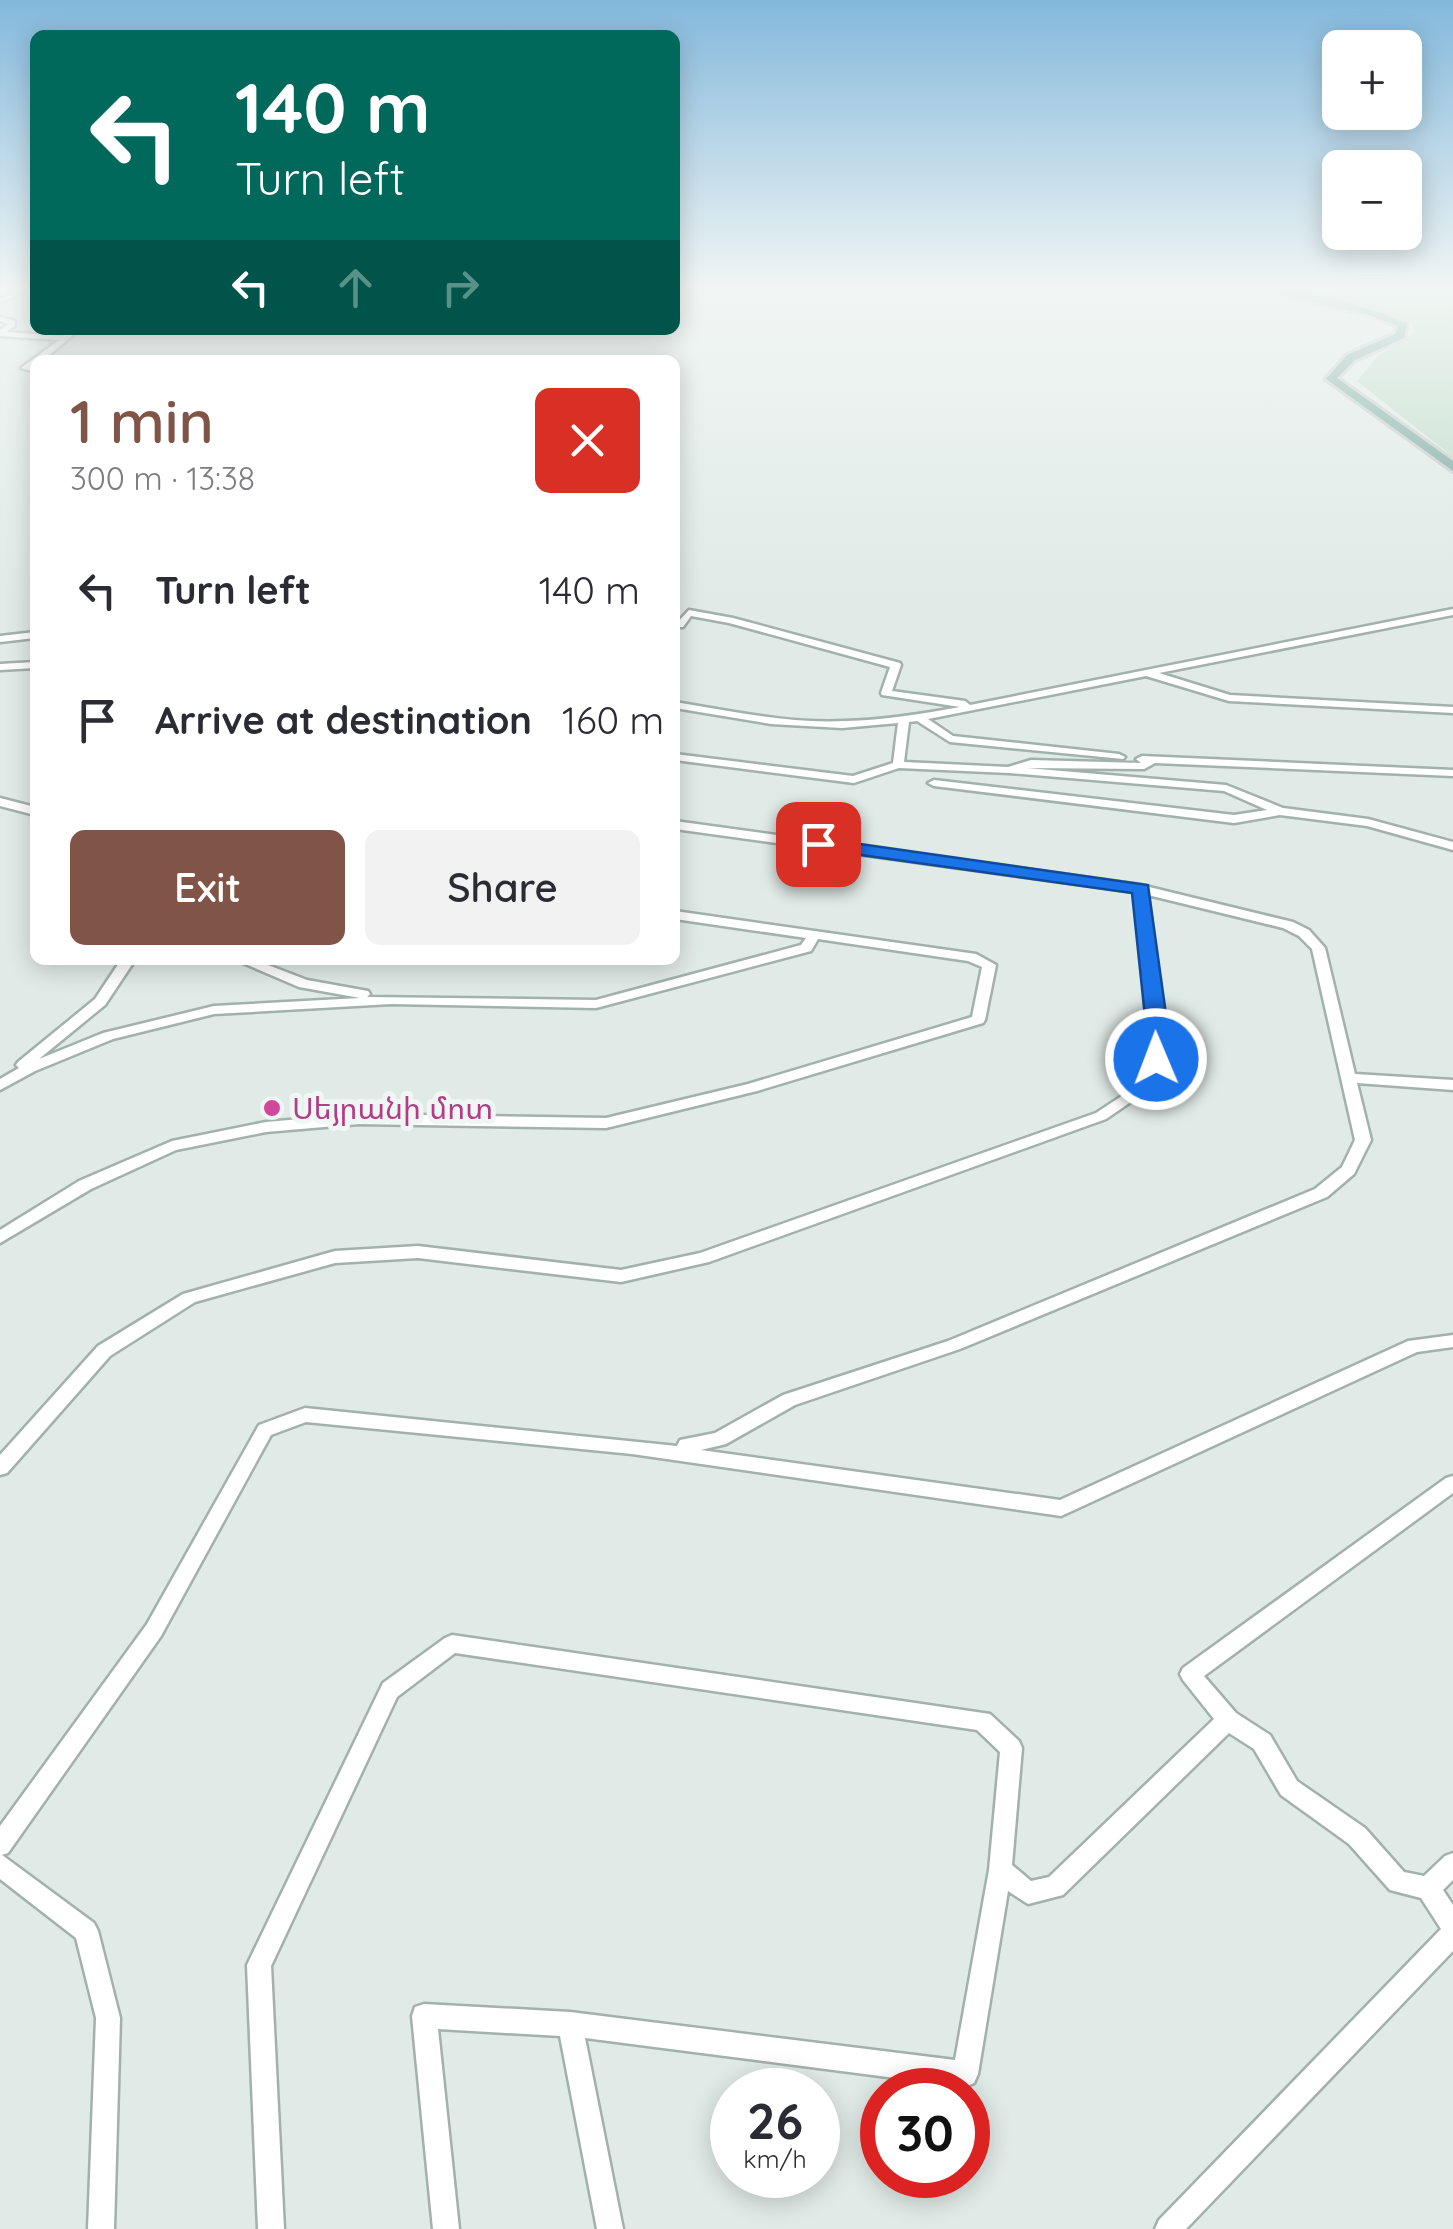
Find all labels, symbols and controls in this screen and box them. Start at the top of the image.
map controls [1322,30,1422,250]
button: + [1322,30,1422,130]
text: 140 m [235,63,431,151]
icon: left [70,70,200,200]
text: Turn left [235,150,405,206]
button: − [1322,150,1422,250]
icon: left [223,260,278,315]
icon: ahead [328,260,383,315]
icon: right [433,260,488,315]
text: 1 min [70,383,214,458]
button: close [535,388,640,493]
text: 300 m · 13:38 [70,458,255,498]
icon: left [70,563,125,618]
text: Turn left [155,566,311,614]
text: 140 m [539,566,640,614]
icon: arrive [70,693,125,748]
text: Arrive at destination [155,696,532,744]
text: 160 m [562,696,664,744]
pin [776,802,861,887]
icon: arrive [791,817,846,872]
button: Exit [70,830,345,945]
button: Share [365,830,640,945]
position arrow [1104,1007,1208,1111]
place label: Սեյրանի մոտ [292,1089,493,1127]
marker: Սեյրանի մոտ [261,1097,283,1119]
speed limit sign: 30 [860,2068,990,2198]
text: 26 [747,2089,803,2152]
text: km/h [743,2143,807,2174]

